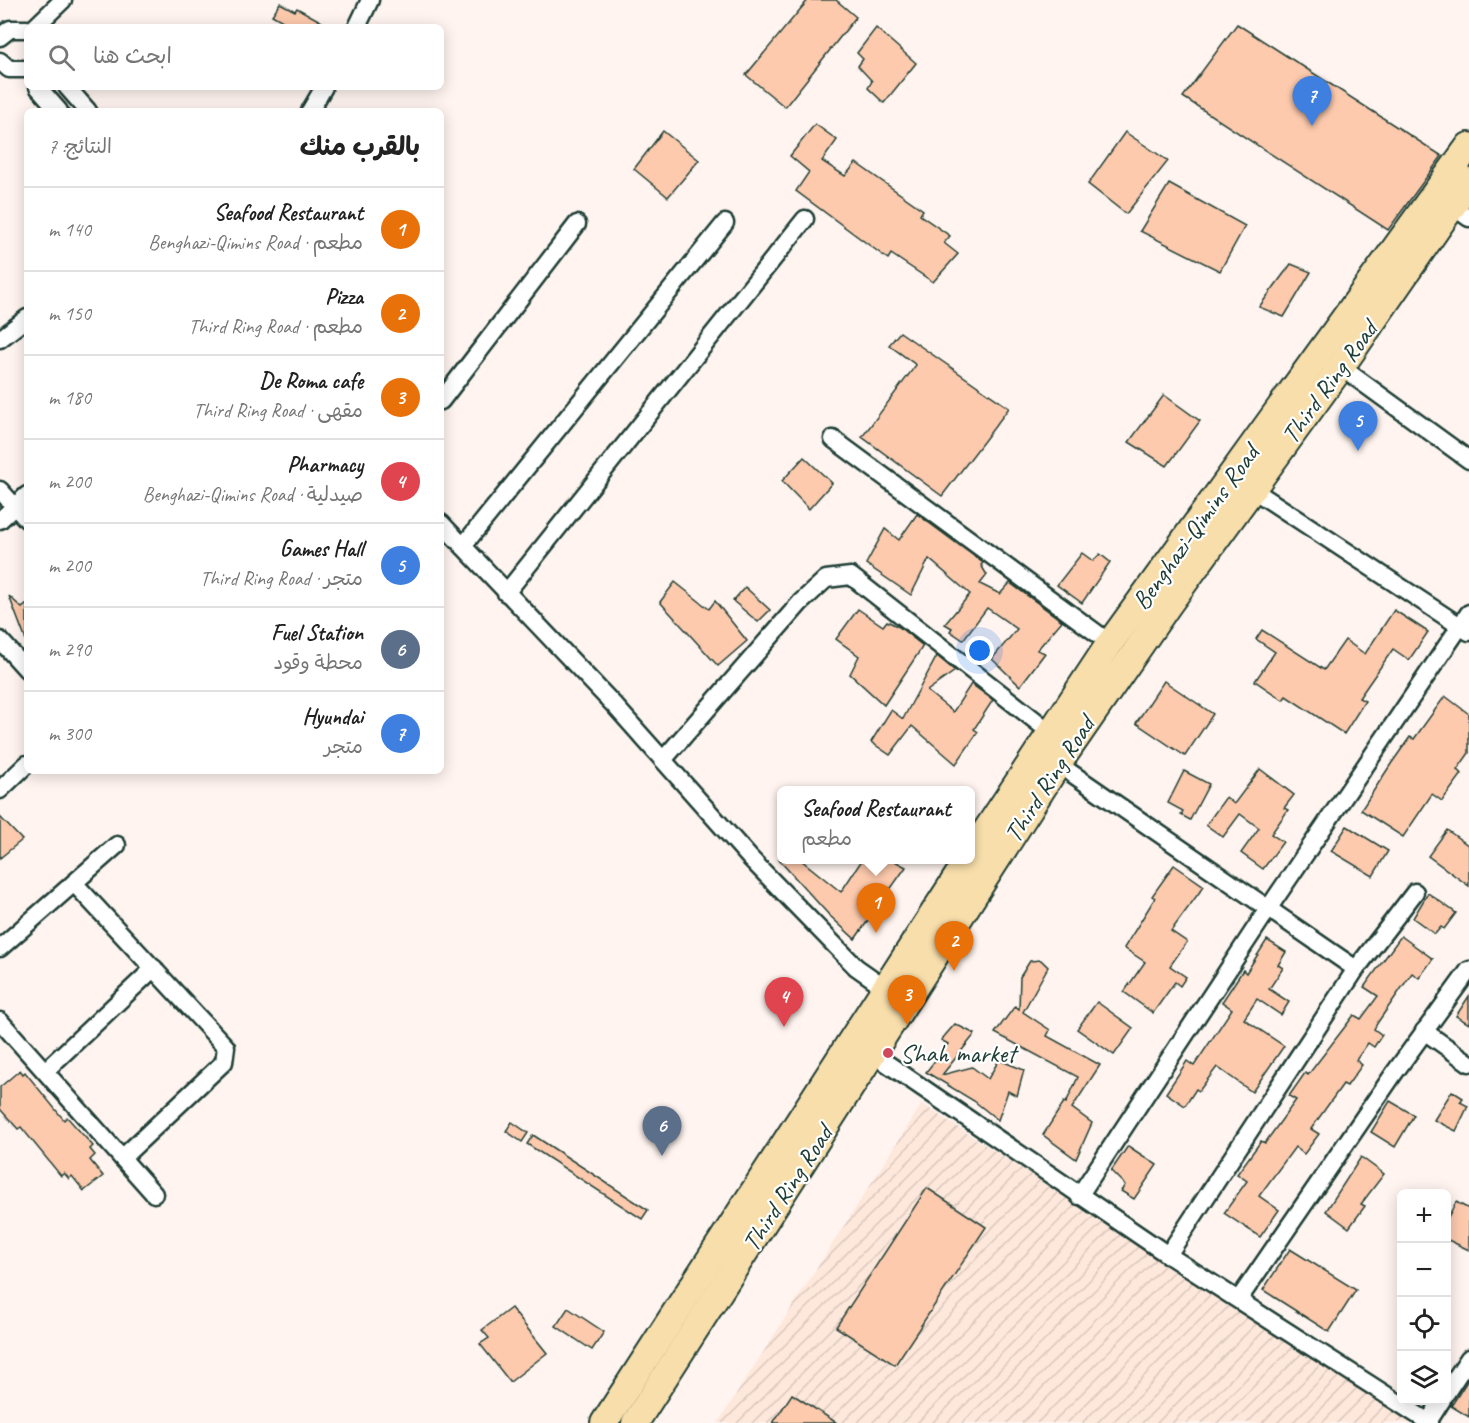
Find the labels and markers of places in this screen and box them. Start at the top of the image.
pin: 7 [1292,76,1332,126]
pin: 5 [1338,402,1378,451]
pin: 1 [856,884,896,933]
pin: 2 [934,922,974,971]
pin: 3 [888,976,926,1025]
pin: 4 [764,978,804,1027]
place label: Shah market [900,1037,1019,1070]
marker: Shah market [881,1046,895,1060]
pin: 6 [642,1106,682,1156]

